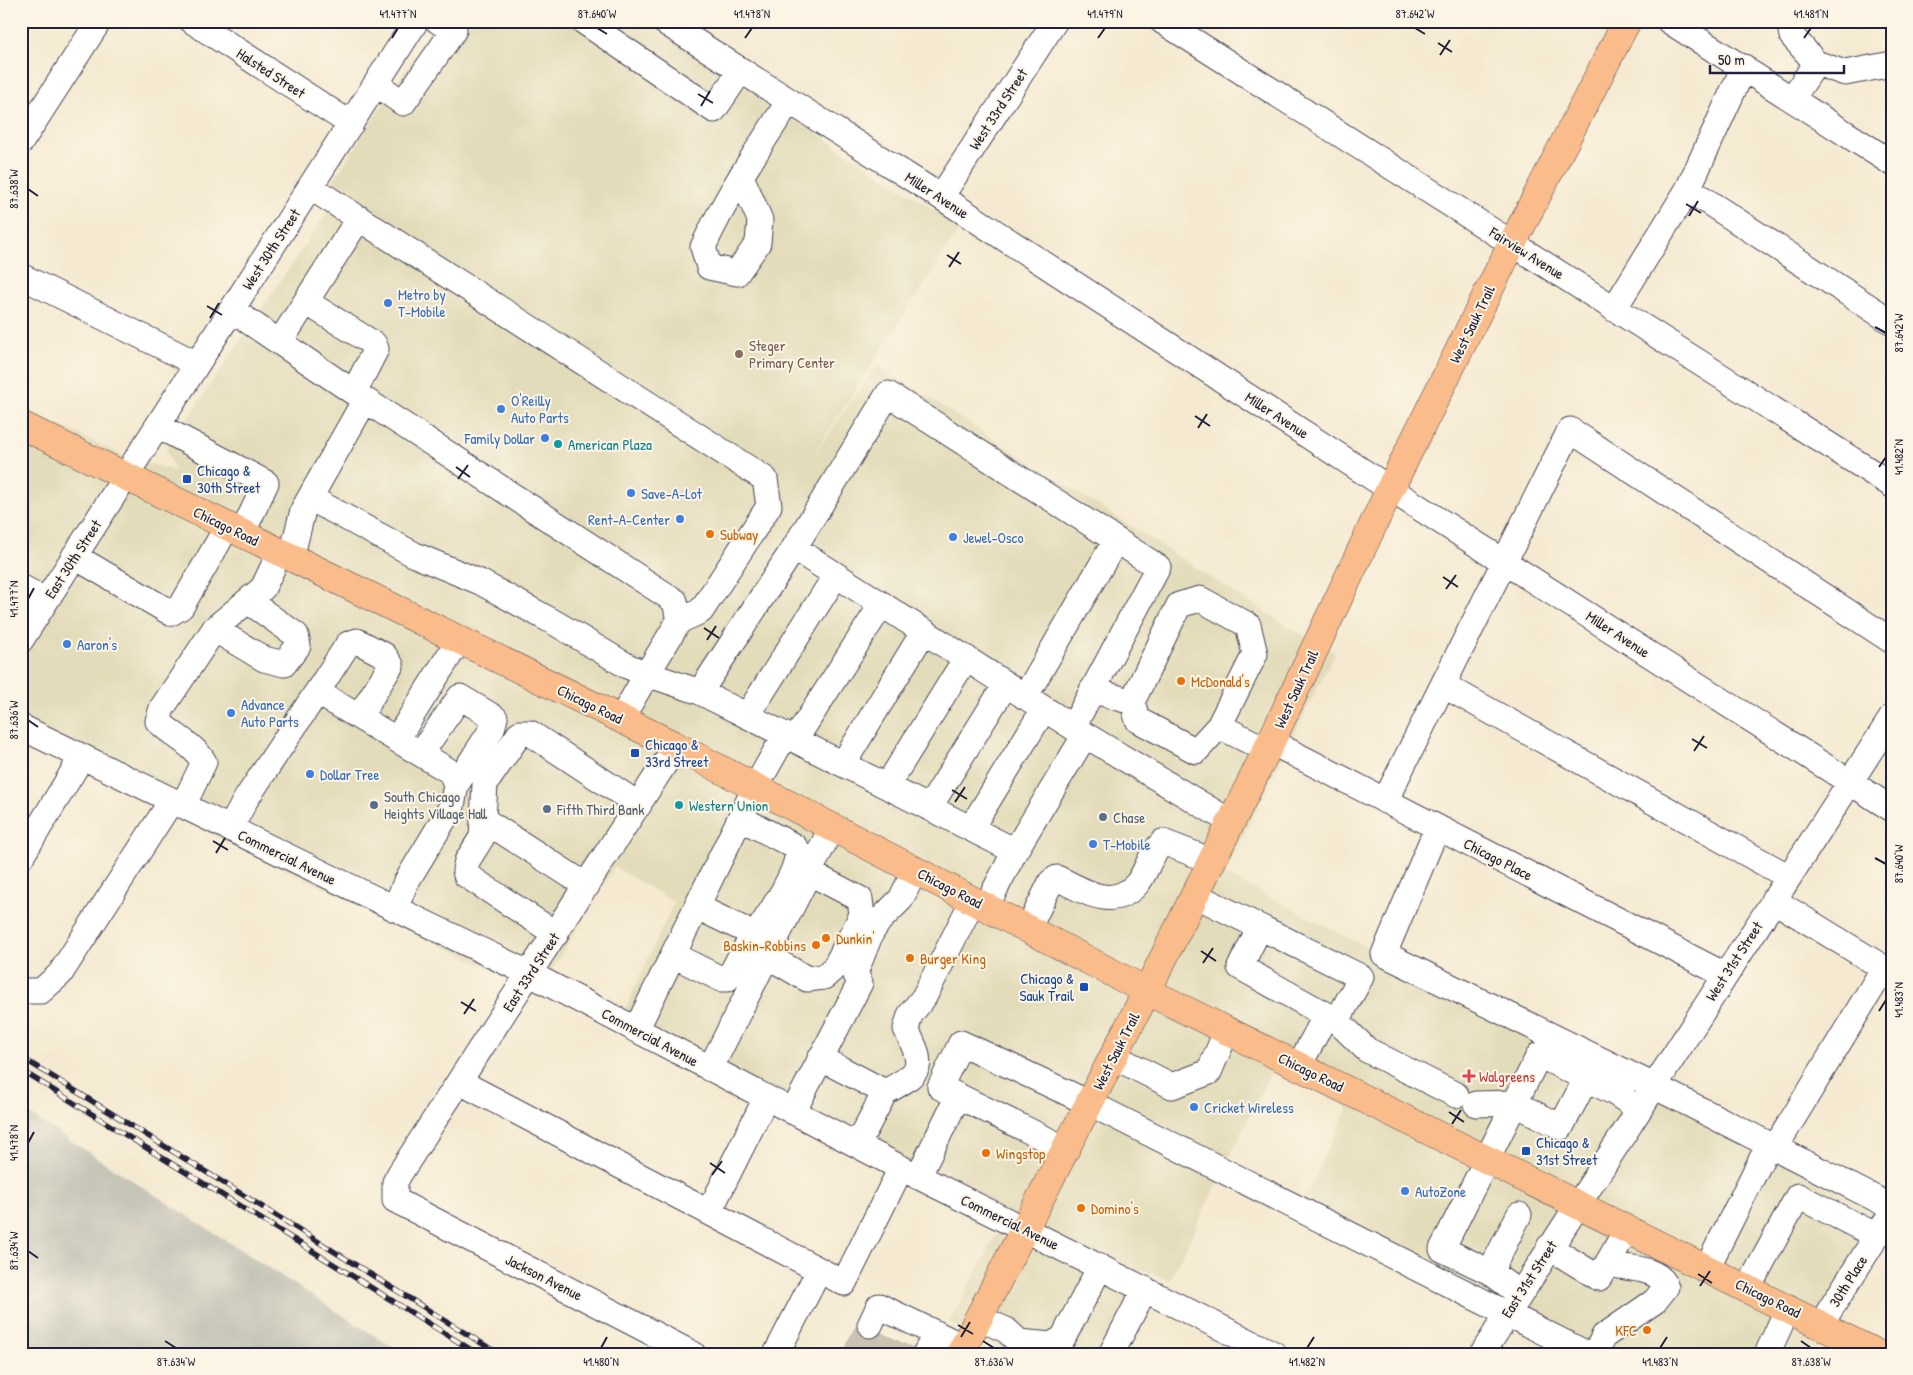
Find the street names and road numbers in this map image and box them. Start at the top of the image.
street label: Halsted Street [233,43,310,104]
street label: West 33rd Street [964,64,1033,154]
street label: Miller Avenue [901,167,973,223]
street label: West 30th Street [237,204,306,294]
street label: Fairview Avenue [1485,221,1568,284]
street label: West Sauk Trail [1444,282,1500,366]
street label: Miller Avenue [1241,387,1313,443]
street label: Chicago Road [190,501,262,551]
street label: East 30th Street [40,515,107,603]
street label: Miller Avenue [1582,606,1654,662]
street label: West Sauk Trail [1269,646,1323,732]
street label: Chicago Road [554,679,626,729]
street label: Commercial Avenue [234,824,340,890]
street label: Chicago Place [1460,833,1536,885]
street label: Chicago Road [914,863,986,913]
street label: West 31st Street [1700,916,1768,1005]
street label: East 33rd Street [498,928,565,1016]
street label: Commercial Avenue [598,1003,702,1071]
street label: West Sauk Trail [1088,1009,1144,1093]
street label: Chicago Road [1275,1047,1347,1097]
street label: Commercial Avenue [957,1189,1063,1255]
street label: East 31st Street [1496,1236,1562,1322]
street label: Jackson Avenue [502,1249,586,1305]
street label: 30th Place [1824,1251,1872,1311]
street label: Chicago Road [1732,1273,1804,1323]

